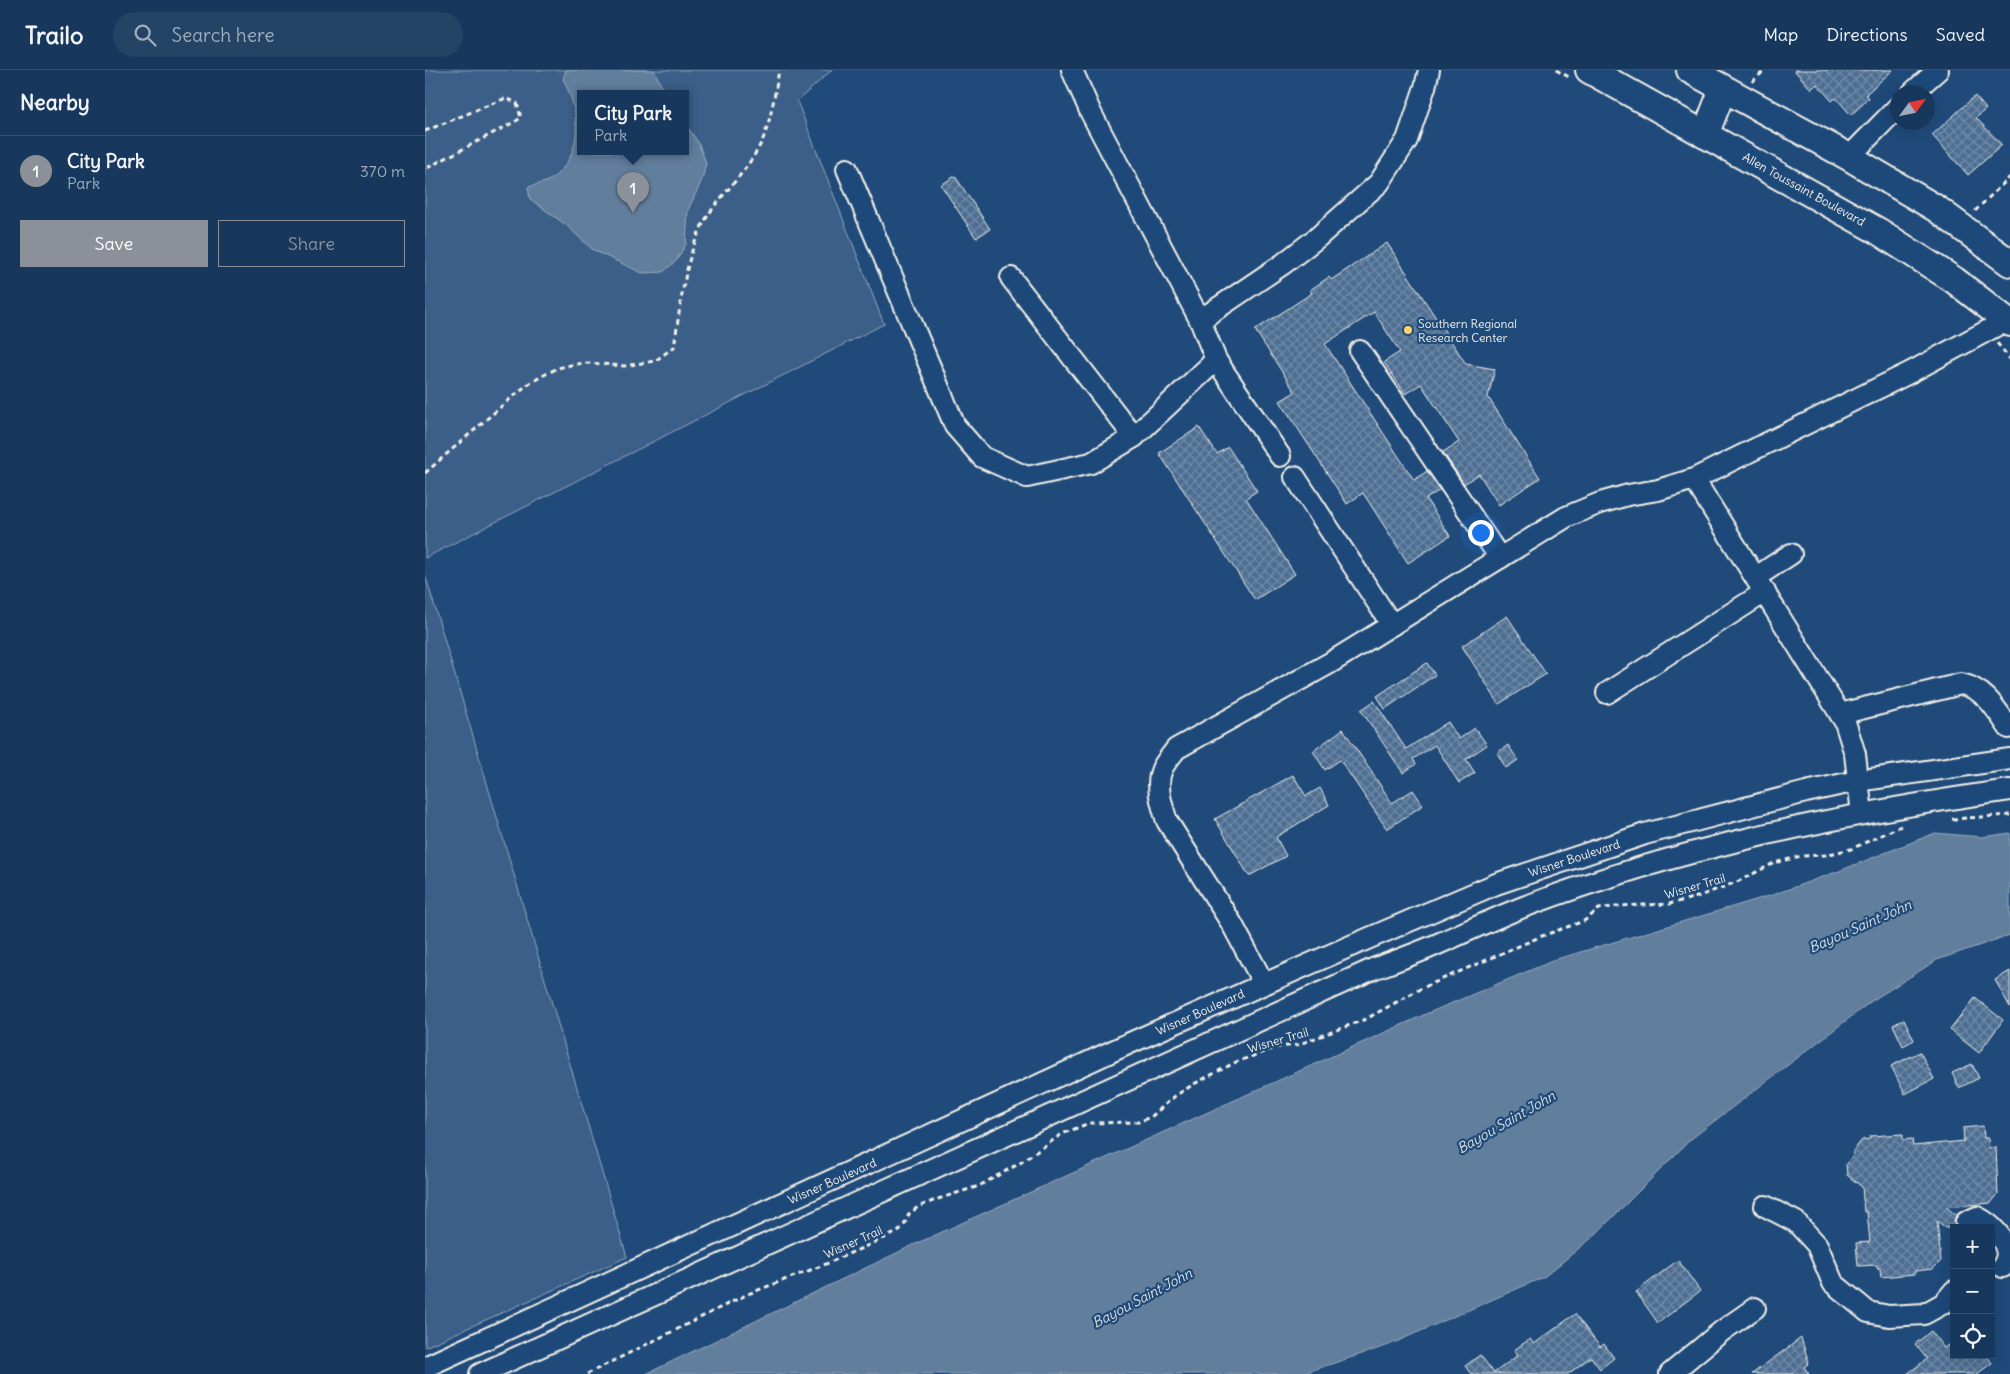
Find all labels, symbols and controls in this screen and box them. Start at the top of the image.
search box [113,12,463,57]
text: Trailo [25,20,83,50]
icon: search [131,21,159,49]
text: Search here [171,23,274,47]
text: Map [1763,23,1798,46]
text: Directions [1826,23,1908,46]
text: Saved [1936,23,1985,46]
north arrow [1890,85,1935,130]
text: Nearby [20,89,90,116]
popup [577,90,689,155]
text: City Park [594,101,672,125]
text: Park [594,125,627,145]
text: City Park [67,149,145,173]
street label: Allen Toussaint Boulevard [1740,149,1868,229]
text: 1 [33,161,39,181]
text: 370 m [360,161,405,181]
pin: 1 [617,172,649,213]
text: Park [67,173,100,193]
button: Save [20,220,208,267]
button: Share [218,220,405,267]
place label: Southern Regional Research Center [1418,316,1517,345]
marker: Southern Regional Research Center [1402,324,1414,336]
your location [1468,520,1494,546]
street label: Wisner Boulevard [1526,836,1622,880]
street label: Wisner Trail [1663,870,1727,902]
water label: Bayou Saint John [1806,895,1915,957]
street label: Wisner Boulevard [1153,986,1247,1038]
street label: Wisner Trail [1246,1024,1310,1056]
water label: Bayou Saint John [1454,1086,1559,1157]
street label: Wisner Boulevard [785,1155,879,1207]
street label: Wisner Trail [821,1222,885,1262]
map controls [1950,1224,1995,1359]
button: + [1950,1224,1995,1269]
water label: Bayou Saint John [1089,1264,1196,1332]
button: − [1950,1269,1995,1314]
button: locate [1950,1314,1995,1359]

